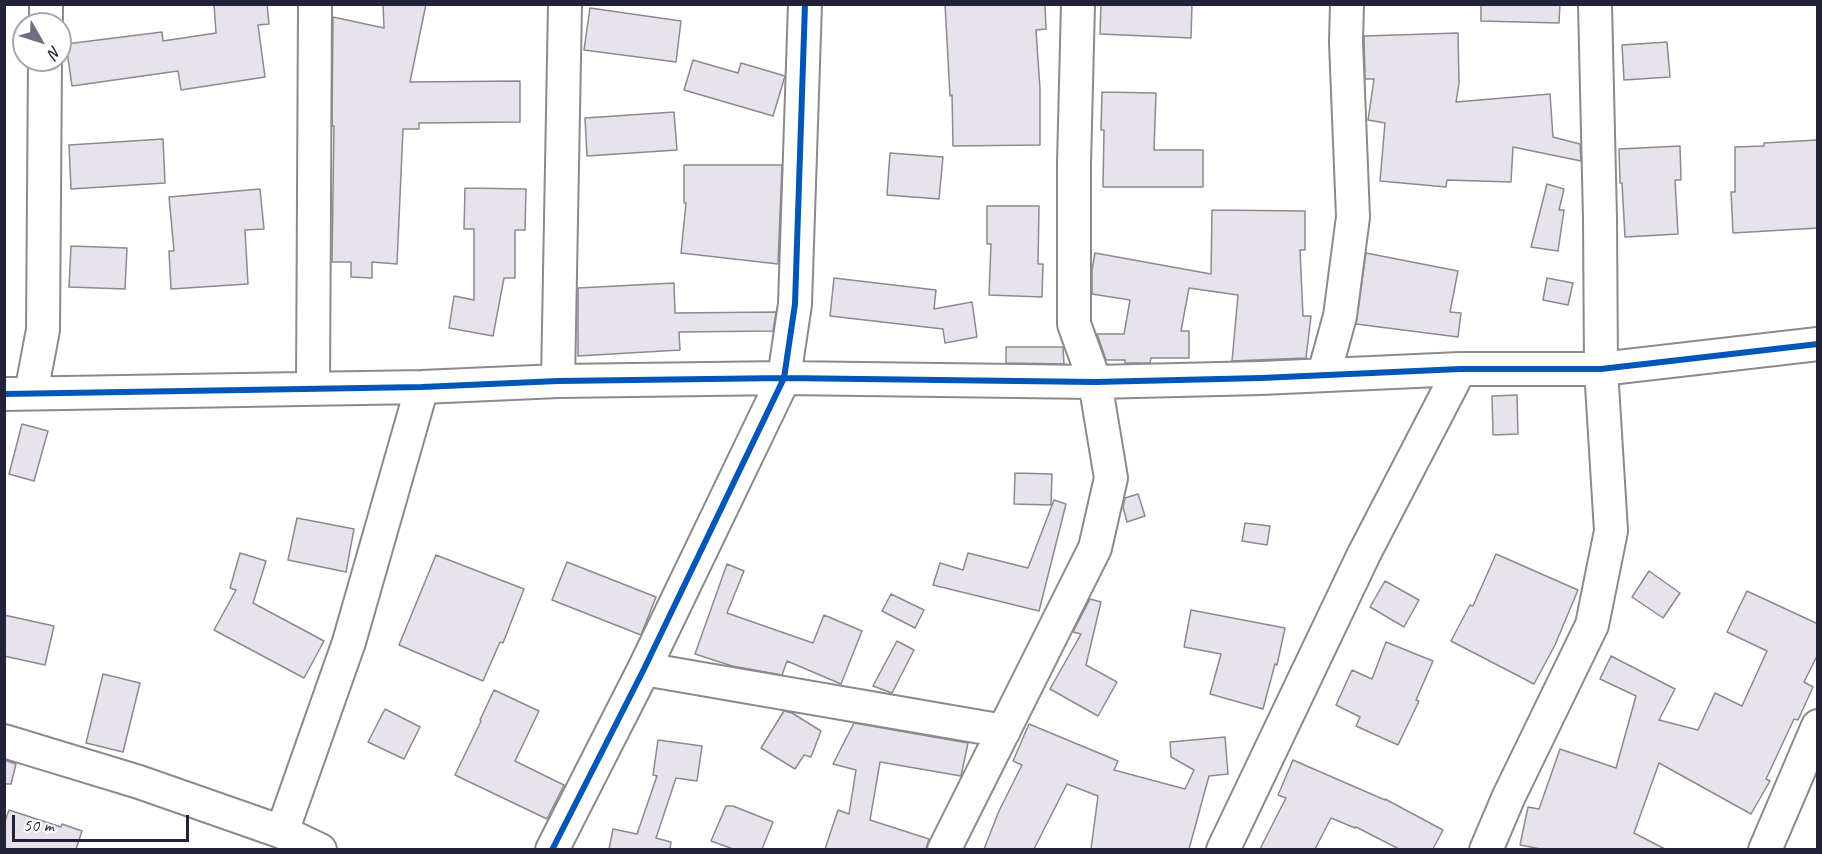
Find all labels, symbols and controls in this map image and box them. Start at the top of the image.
north arrow [12,12,72,72]
text: N [44,42,65,62]
scale bar [15,803,192,841]
text: 50 m [23,814,54,836]

